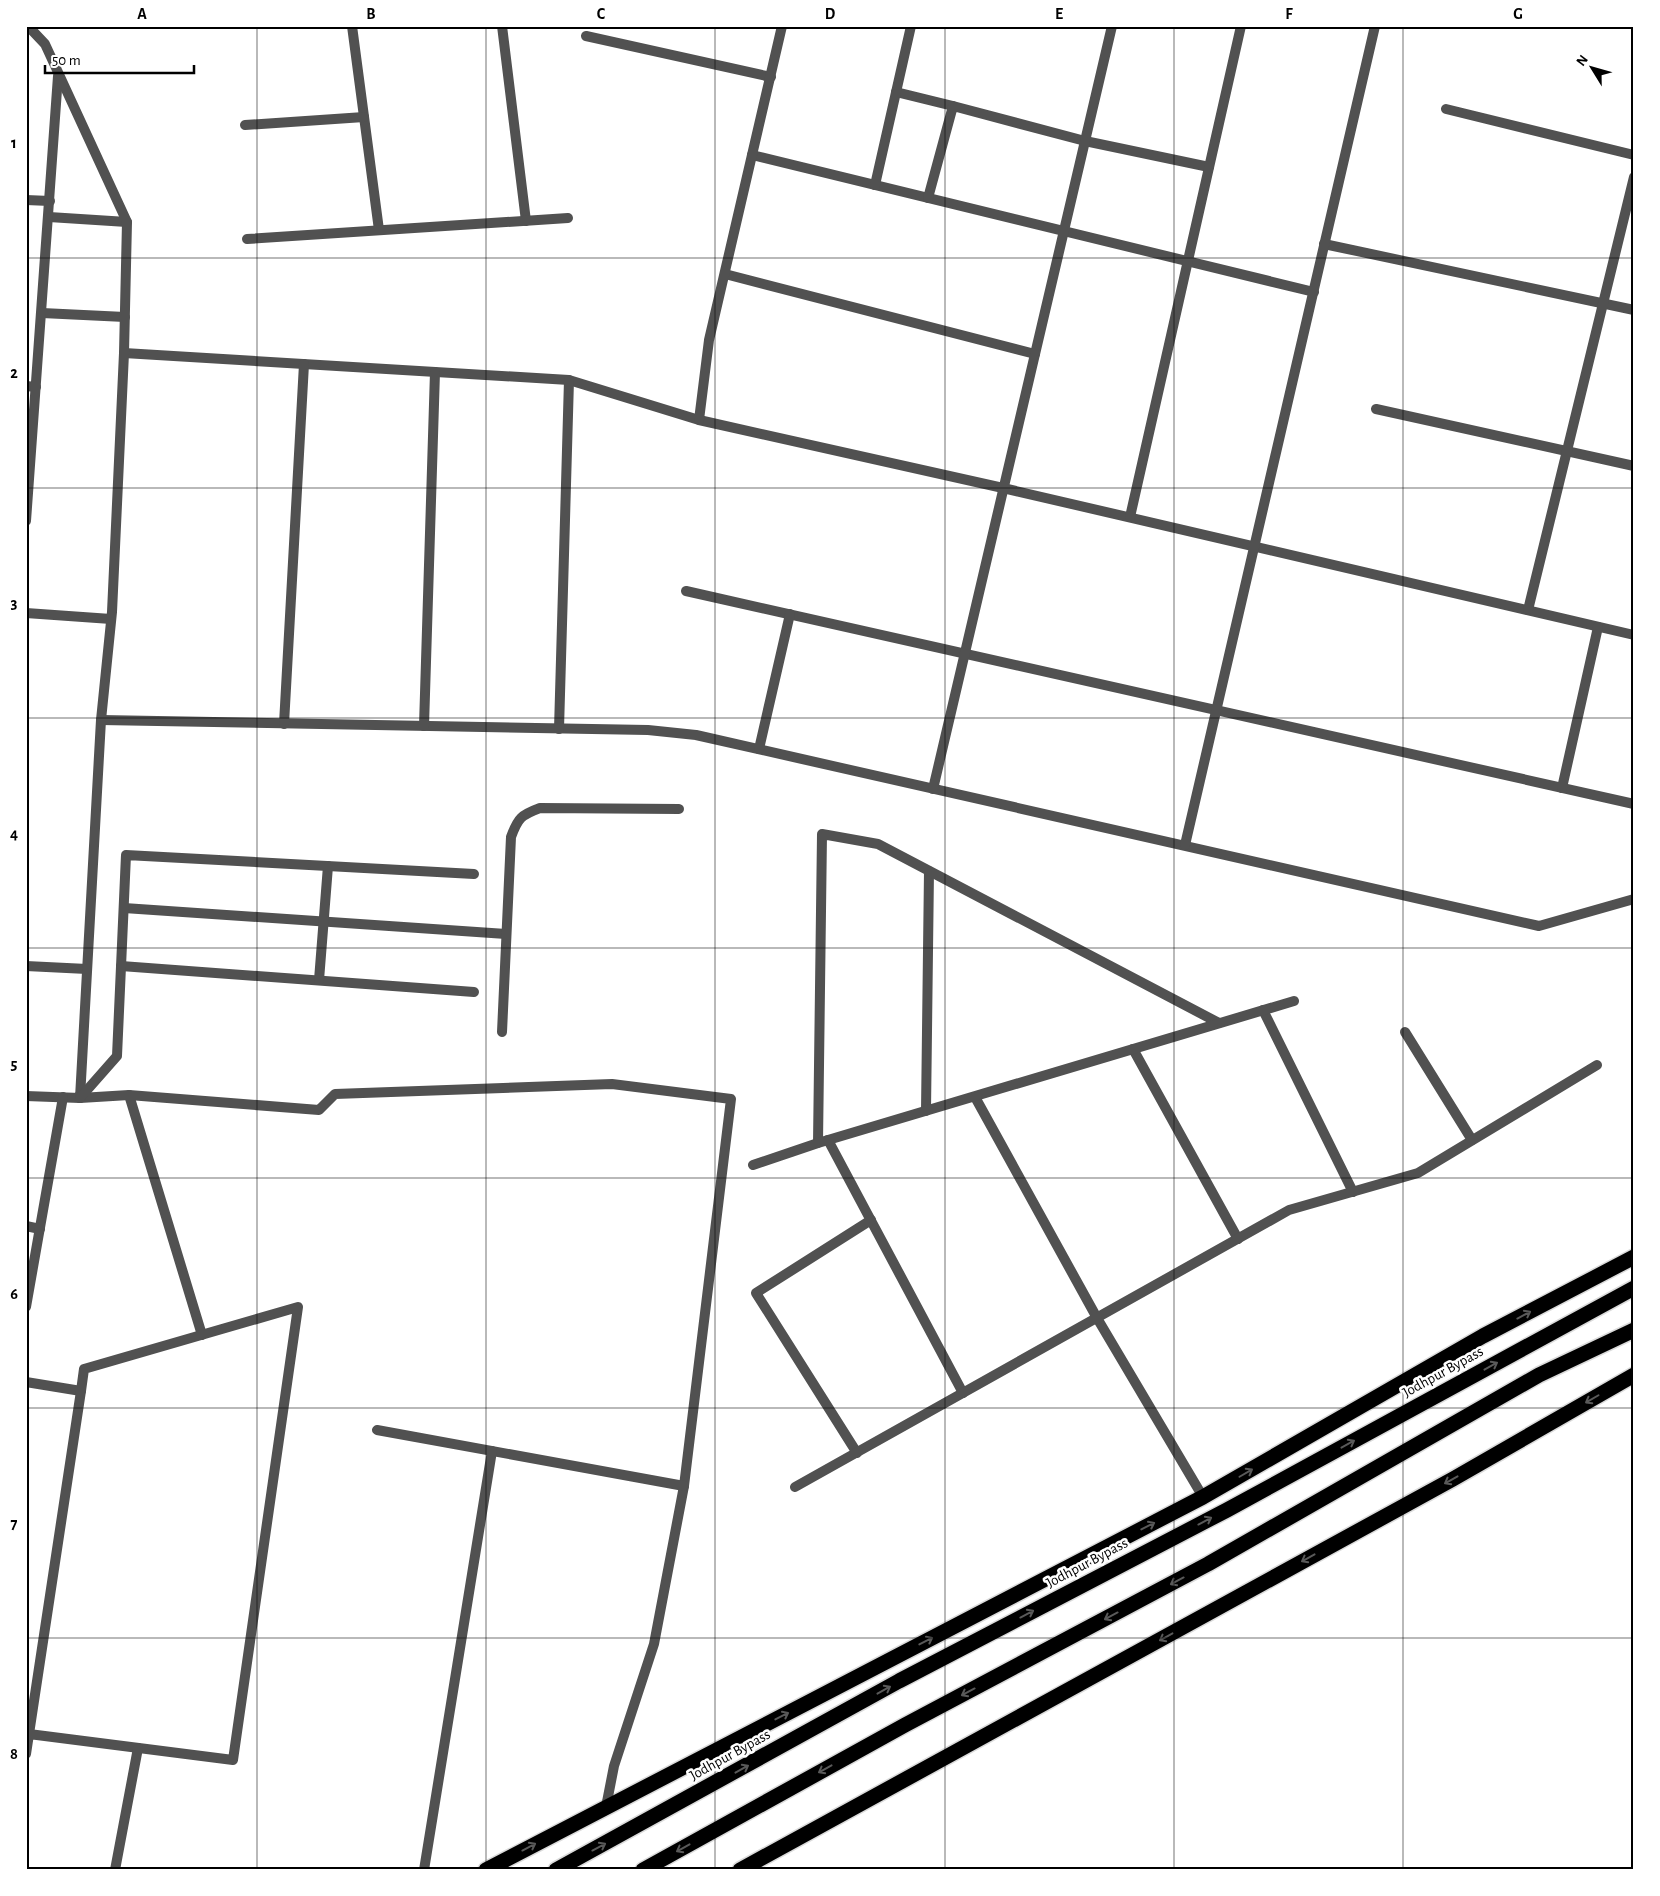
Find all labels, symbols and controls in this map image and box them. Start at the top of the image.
text: A [137,6,147,22]
text: B [366,6,376,22]
text: C [597,6,606,22]
text: D [825,6,836,22]
text: E [1055,6,1063,22]
text: F [1285,6,1293,22]
text: G [1513,6,1523,22]
scale bar [45,42,194,74]
north arrow [1568,42,1618,92]
text: 50 m [52,53,81,68]
text: N [1574,53,1591,69]
text: 1 [11,135,17,151]
text: 2 [10,365,18,381]
text: 3 [11,595,18,611]
text: 4 [10,826,18,842]
text: 5 [11,1056,18,1072]
text: 6 [10,1286,18,1302]
one-way arrow [1516,1309,1531,1319]
street label: Jodhpur Bypass [1400,1344,1486,1400]
one-way arrow [1483,1361,1498,1371]
one-way arrow [1585,1395,1599,1405]
one-way arrow [1340,1439,1355,1448]
one-way arrow [1238,1467,1252,1477]
one-way arrow [1443,1475,1458,1485]
text: 7 [11,1516,18,1532]
one-way arrow [1197,1516,1212,1525]
one-way arrow [1140,1521,1155,1530]
street label: Jodhpur Bypass [1044,1535,1130,1591]
one-way arrow [1302,1554,1316,1564]
one-way arrow [1170,1577,1185,1586]
one-way arrow [1020,1609,1035,1619]
one-way arrow [1104,1612,1119,1621]
one-way arrow [1159,1632,1173,1642]
one-way arrow [918,1636,933,1645]
one-way arrow [876,1685,891,1695]
one-way arrow [960,1687,975,1697]
one-way arrow [774,1711,789,1720]
street label: Jodhpur Bypass [687,1727,773,1783]
text: 8 [10,1746,18,1762]
one-way arrow [734,1763,748,1773]
one-way arrow [818,1765,832,1775]
one-way arrow [591,1841,606,1851]
one-way arrow [521,1842,536,1851]
one-way arrow [675,1843,690,1853]

